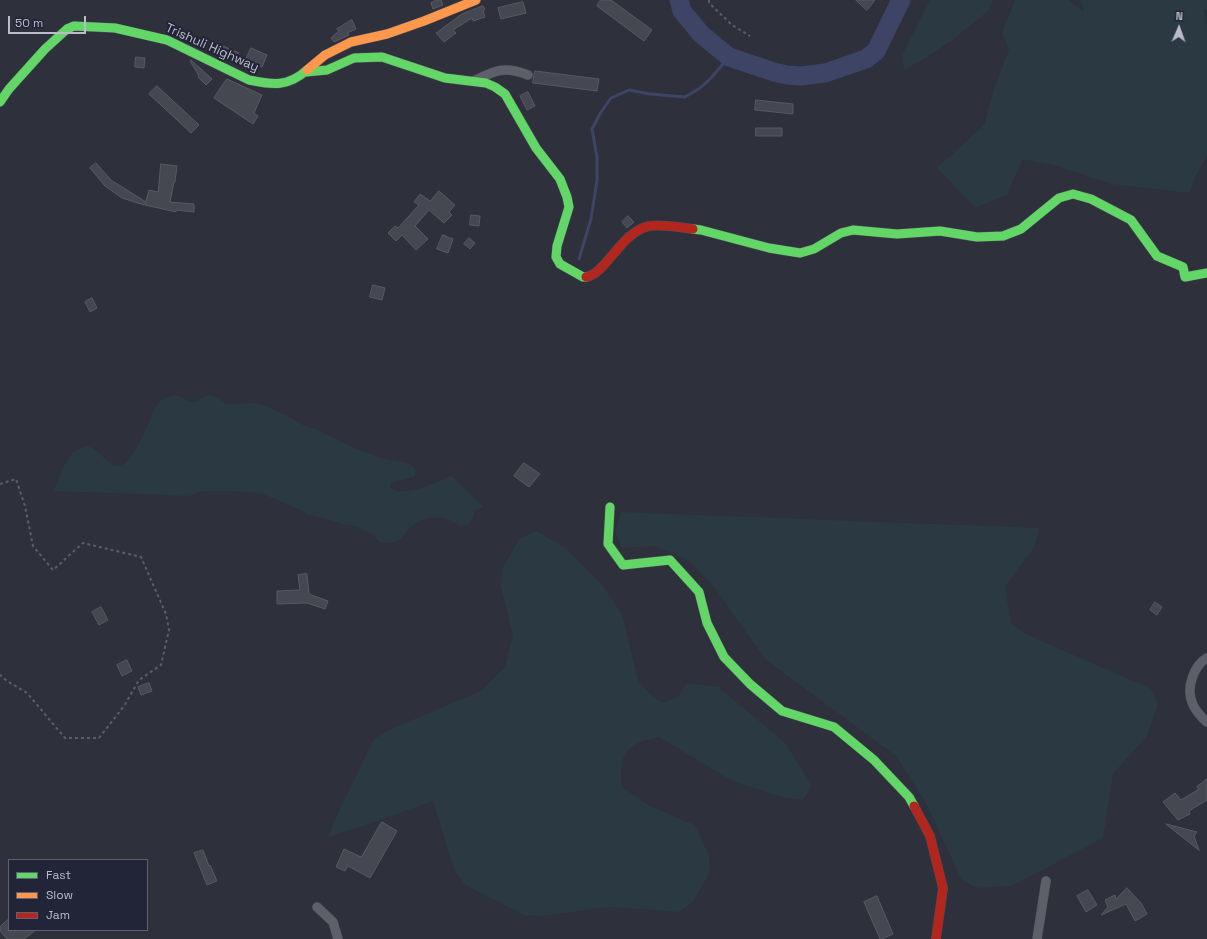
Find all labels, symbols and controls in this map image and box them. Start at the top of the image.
scale bar [10,8,88,34]
north arrow [1159,8,1199,48]
text: N [1175,9,1183,23]
text: 50 m [15,15,43,31]
street label: Trishuli Highway [163,20,261,76]
legend [8,859,148,931]
text: Fast [46,867,71,883]
text: Slow [46,887,73,903]
text: Jam [46,907,70,923]

